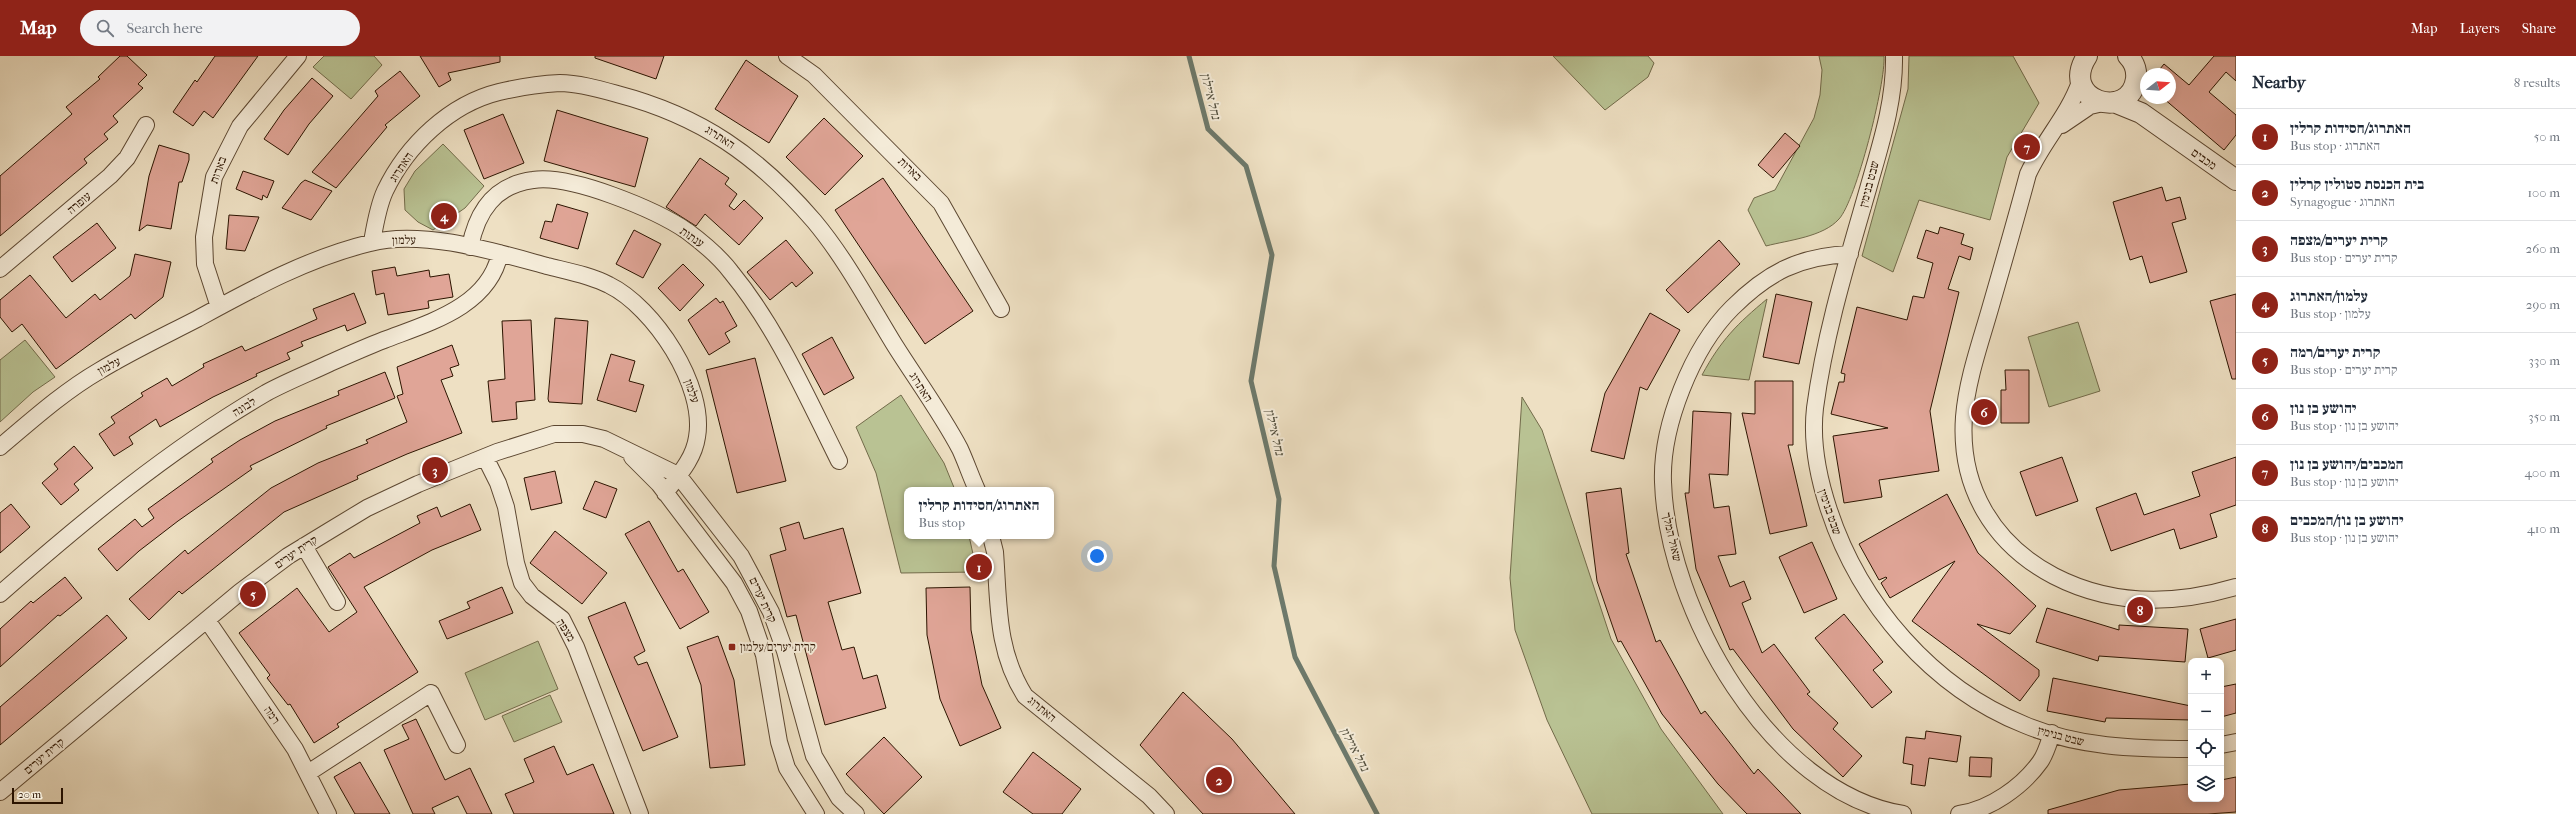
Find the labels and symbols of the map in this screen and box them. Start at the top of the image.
north arrow [2140,68,2176,104]
water label: נחל איילון [1198,71,1224,122]
street label: האתרוג [703,122,737,152]
pin: 7 [2014,132,2040,162]
street label: מכבים [2189,145,2219,173]
street label: האתרוג [386,150,416,184]
street label: בארות [207,154,229,185]
street label: בארות [895,154,925,184]
street label: שבט בנימין [1856,159,1882,209]
street label: עופרה [64,189,94,217]
pin: 4 [431,201,457,231]
street label: ענתות [677,224,707,250]
street label: עלמון [392,233,416,247]
street label: עלמון [95,354,123,378]
street label: האתרוג [906,369,936,405]
street label: עלמון [681,377,703,405]
street label: לבונה [230,394,259,420]
pin: 6 [1971,397,1997,427]
water label: נחל איילון [1262,407,1288,458]
pin: 3 [422,455,448,485]
street label: שבט בנימין [1816,487,1844,537]
street label: שאול המלך [1660,511,1684,563]
street label: קרית יערים [272,533,320,571]
your location [1087,546,1107,566]
pin: 1 [966,552,992,582]
street label: קרית יערים [746,575,780,625]
pin: 5 [240,579,266,609]
pin: 8 [2127,595,2153,625]
street label: מצפה [554,616,578,644]
place label: קרית יערים/עלמון [740,640,816,654]
marker: קרית יערים/עלמון [727,642,737,652]
street label: האתרוג [1025,693,1059,725]
street label: רמה [261,703,283,727]
street label: שבט בנימין [2036,723,2086,749]
water label: נחל איילון [1337,725,1374,775]
street label: קרית יערים [21,735,67,777]
pin: 2 [1206,765,1232,795]
scale bar [12,786,63,805]

